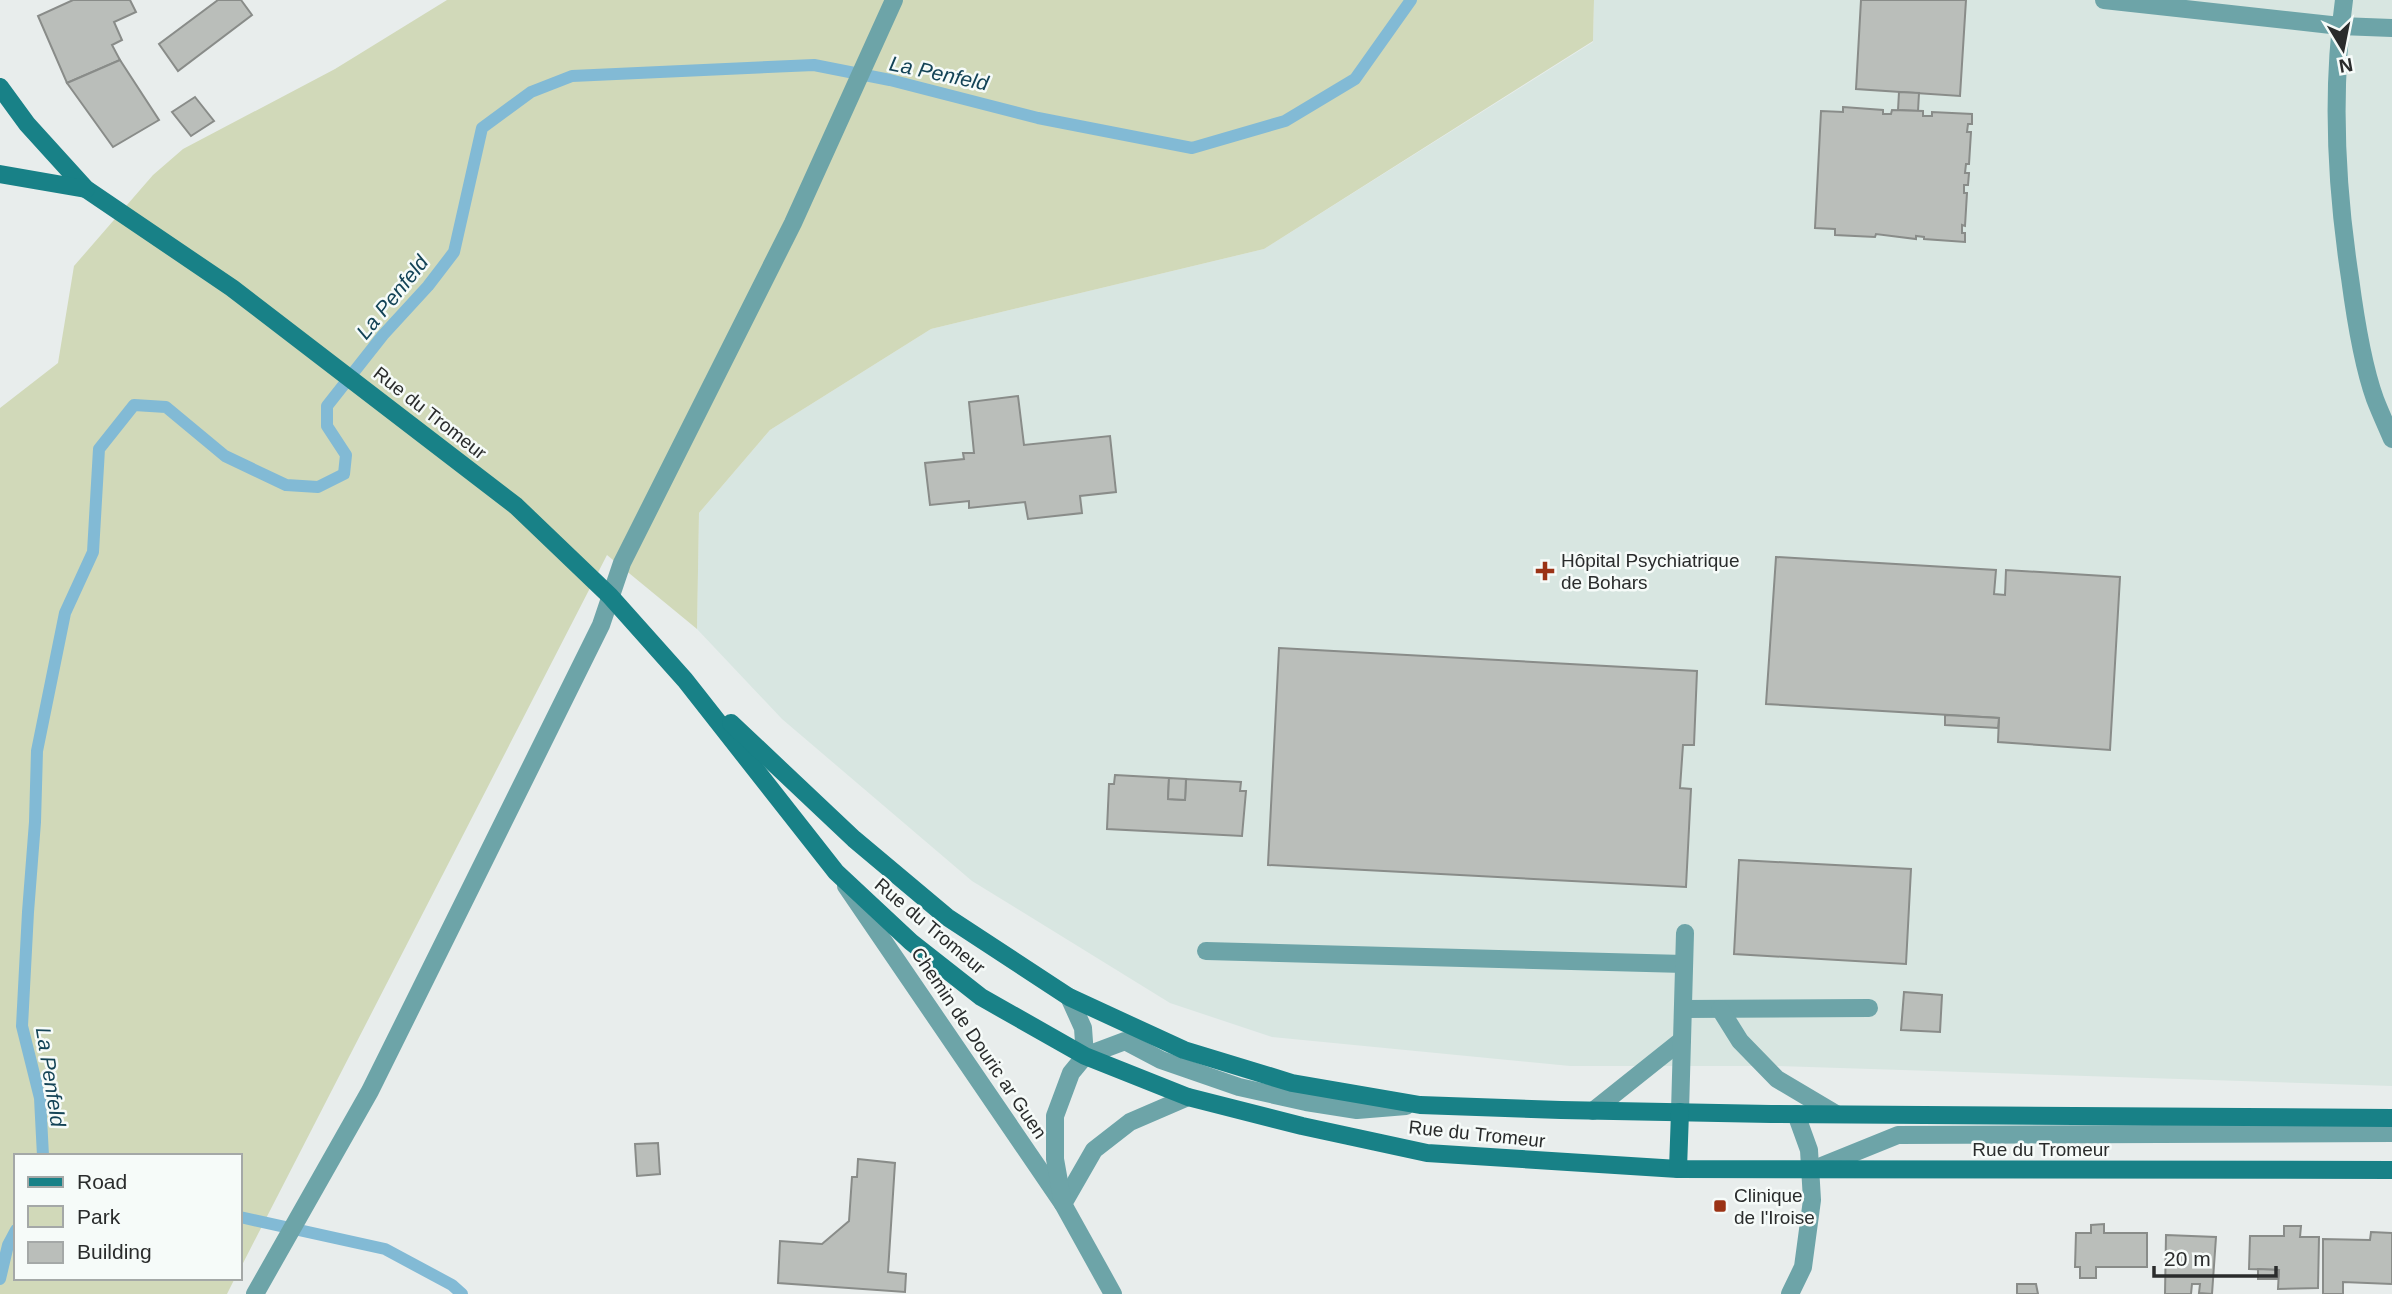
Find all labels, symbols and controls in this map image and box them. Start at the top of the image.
north arrow [2308,14,2378,84]
water label: La Penfeld [887,51,992,95]
text: N [2337,54,2354,77]
water label: La Penfeld [351,250,433,343]
street label: Rue du Tromeur [369,362,491,464]
place label: Hôpital Psychiatrique de Bohars [1561,550,1739,593]
marker: Hôpital Psychiatrique de Bohars [1535,561,1555,581]
street label: Rue du Tromeur [871,874,990,979]
street label: Chemin de Douric ar Guen [907,943,1051,1143]
water label: La Penfeld [32,1026,70,1130]
street label: Rue du Tromeur [1408,1116,1547,1152]
street label: Rue du Tromeur [1972,1139,2110,1160]
legend [14,1154,242,1280]
text: Road [77,1170,127,1193]
place label: Clinique de l'Iroise [1734,1185,1815,1228]
marker: Clinique de l'Iroise [1712,1198,1728,1214]
text: Park [77,1205,121,1228]
scale bar [2154,1234,2276,1278]
text: Building [77,1240,152,1263]
text: 20 m [2164,1247,2211,1270]

